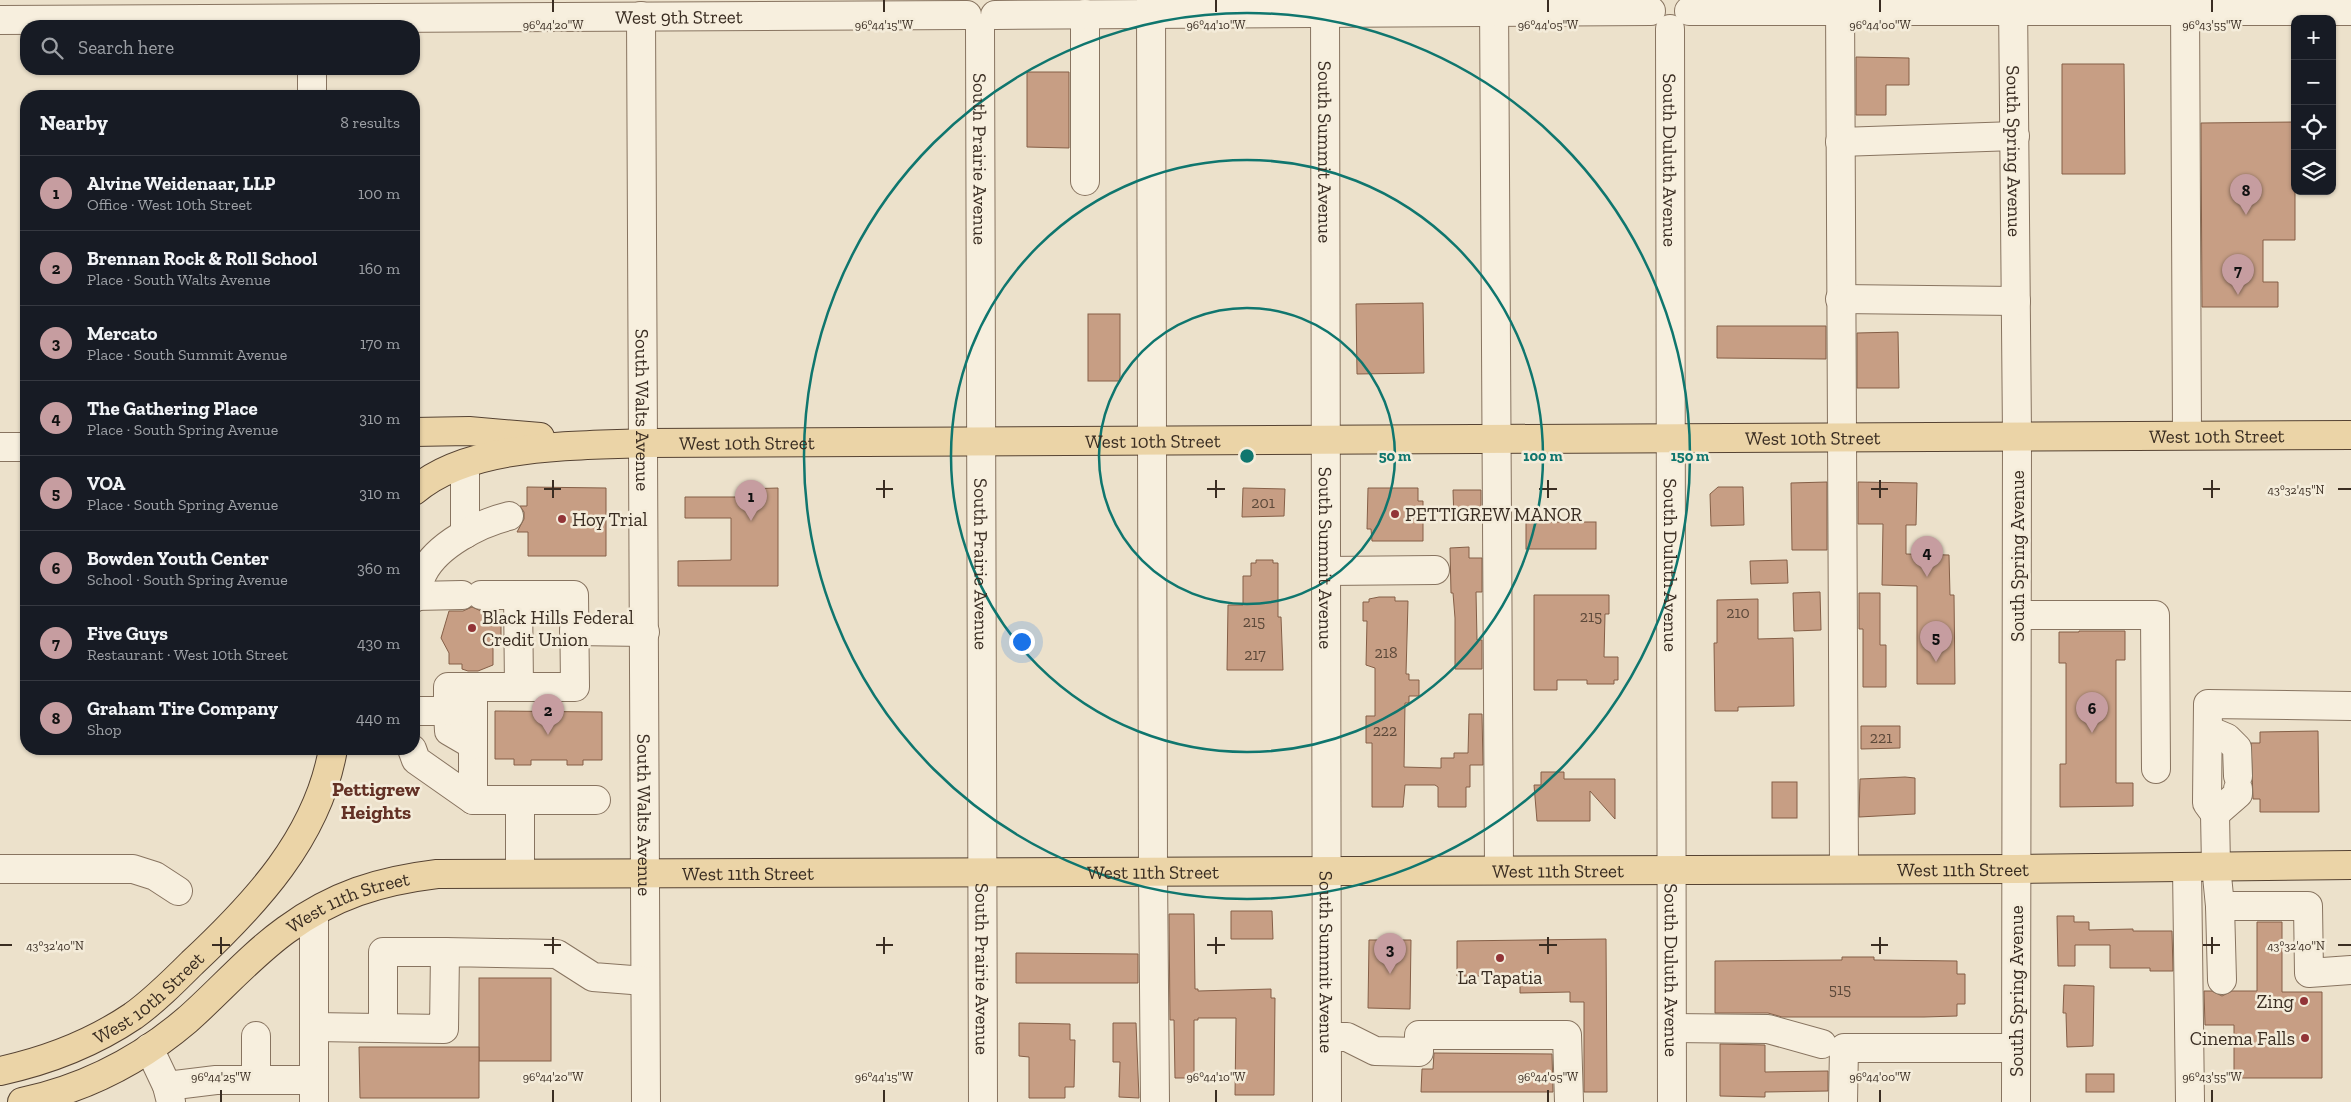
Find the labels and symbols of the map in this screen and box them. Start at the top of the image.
street label: West 9th Street [615,5,743,28]
text: 96°44'20"W [523,18,584,32]
text: 96°44'15"W [855,18,914,32]
text: 96°44'10"W [1186,18,1246,32]
text: 96°44'05"W [1518,18,1579,32]
text: 96°44'00"W [1849,18,1912,32]
text: 96°43'55"W [2182,18,2243,32]
street label: South Summit Avenue [1314,61,1337,243]
street label: South Spring Avenue [2002,65,2027,237]
street label: South Prairie Avenue [969,73,992,245]
street label: South Duluth Avenue [1659,73,1682,247]
pin: 8 [2230,174,2262,215]
pin: 7 [2222,254,2254,295]
street label: South Walts Avenue [631,329,655,491]
street label: West 10th Street [2149,424,2285,447]
street label: West 10th Street [1745,426,1881,449]
street label: West 10th Street [1085,429,1221,452]
street label: West 10th Street [679,431,815,454]
centre of rings [1238,447,1256,465]
text: 50 m [1379,447,1411,465]
text: 100 m [1523,447,1563,465]
text: 150 m [1671,447,1709,465]
street label: South Summit Avenue [1314,467,1338,649]
street label: South Spring Avenue [2006,470,2029,642]
street label: South Prairie Avenue [970,478,993,650]
street label: South Duluth Avenue [1659,478,1683,652]
pin: 1 [735,480,767,521]
text: 43°32'45"N [2268,483,2325,497]
house number: 201 [1251,493,1275,512]
place label: PETTIGREW MANOR [1405,503,1582,526]
place label: Hoy Trial [572,508,648,531]
marker: PETTIGREW MANOR [1389,508,1401,520]
marker: Hoy Trial [556,513,568,525]
pin: 4 [1911,536,1943,577]
house number: 210 [1726,603,1750,622]
place label: Black Hills Federal Credit Union [482,606,634,651]
house number: 215 [1580,607,1602,626]
house number: 215 [1243,612,1265,631]
pin: 5 [1920,621,1952,662]
marker: Black Hills Federal Credit Union [466,622,478,634]
your location [1009,629,1035,655]
house number: 218 [1374,643,1398,662]
house number: 217 [1244,645,1266,664]
pin: 6 [2076,692,2108,733]
pin: 2 [532,694,564,735]
house number: 222 [1373,721,1397,740]
house number: 221 [1870,728,1892,747]
street label: South Walts Avenue [633,734,657,896]
district label: Pettigrew Heights [332,777,421,824]
street label: West 11th Street [1897,857,2029,881]
street label: West 11th Street [1492,859,1624,882]
street label: West 11th Street [1087,860,1219,883]
street label: West 11th Street [682,861,814,885]
street label: West 11th Street [282,867,411,938]
street label: South Summit Avenue [1315,871,1338,1053]
street label: South Prairie Avenue [971,883,994,1055]
street label: South Duluth Avenue [1660,883,1683,1057]
street label: South Spring Avenue [2005,905,2028,1077]
pin: 3 [1374,933,1406,974]
text: 43°32'40"N [26,939,84,953]
text: 43°32'40"N [2267,939,2325,953]
street label: West 10th Street [89,947,208,1049]
marker: La Tapatia [1494,952,1506,964]
place label: La Tapatia [1457,966,1543,989]
house number: 515 [1829,980,1851,999]
place label: Zing [2256,990,2295,1013]
marker: Zing [2298,995,2310,1007]
place label: Cinema Falls [2190,1027,2295,1050]
marker: Cinema Falls [2299,1032,2311,1044]
text: 96°44'25"W [191,1070,252,1084]
text: 96°44'20"W [523,1070,584,1084]
text: 96°44'15"W [855,1070,914,1084]
text: 96°44'10"W [1186,1070,1246,1084]
text: 96°44'05"W [1518,1070,1579,1084]
text: 96°44'00"W [1849,1070,1912,1084]
text: 96°43'55"W [2182,1070,2243,1084]

